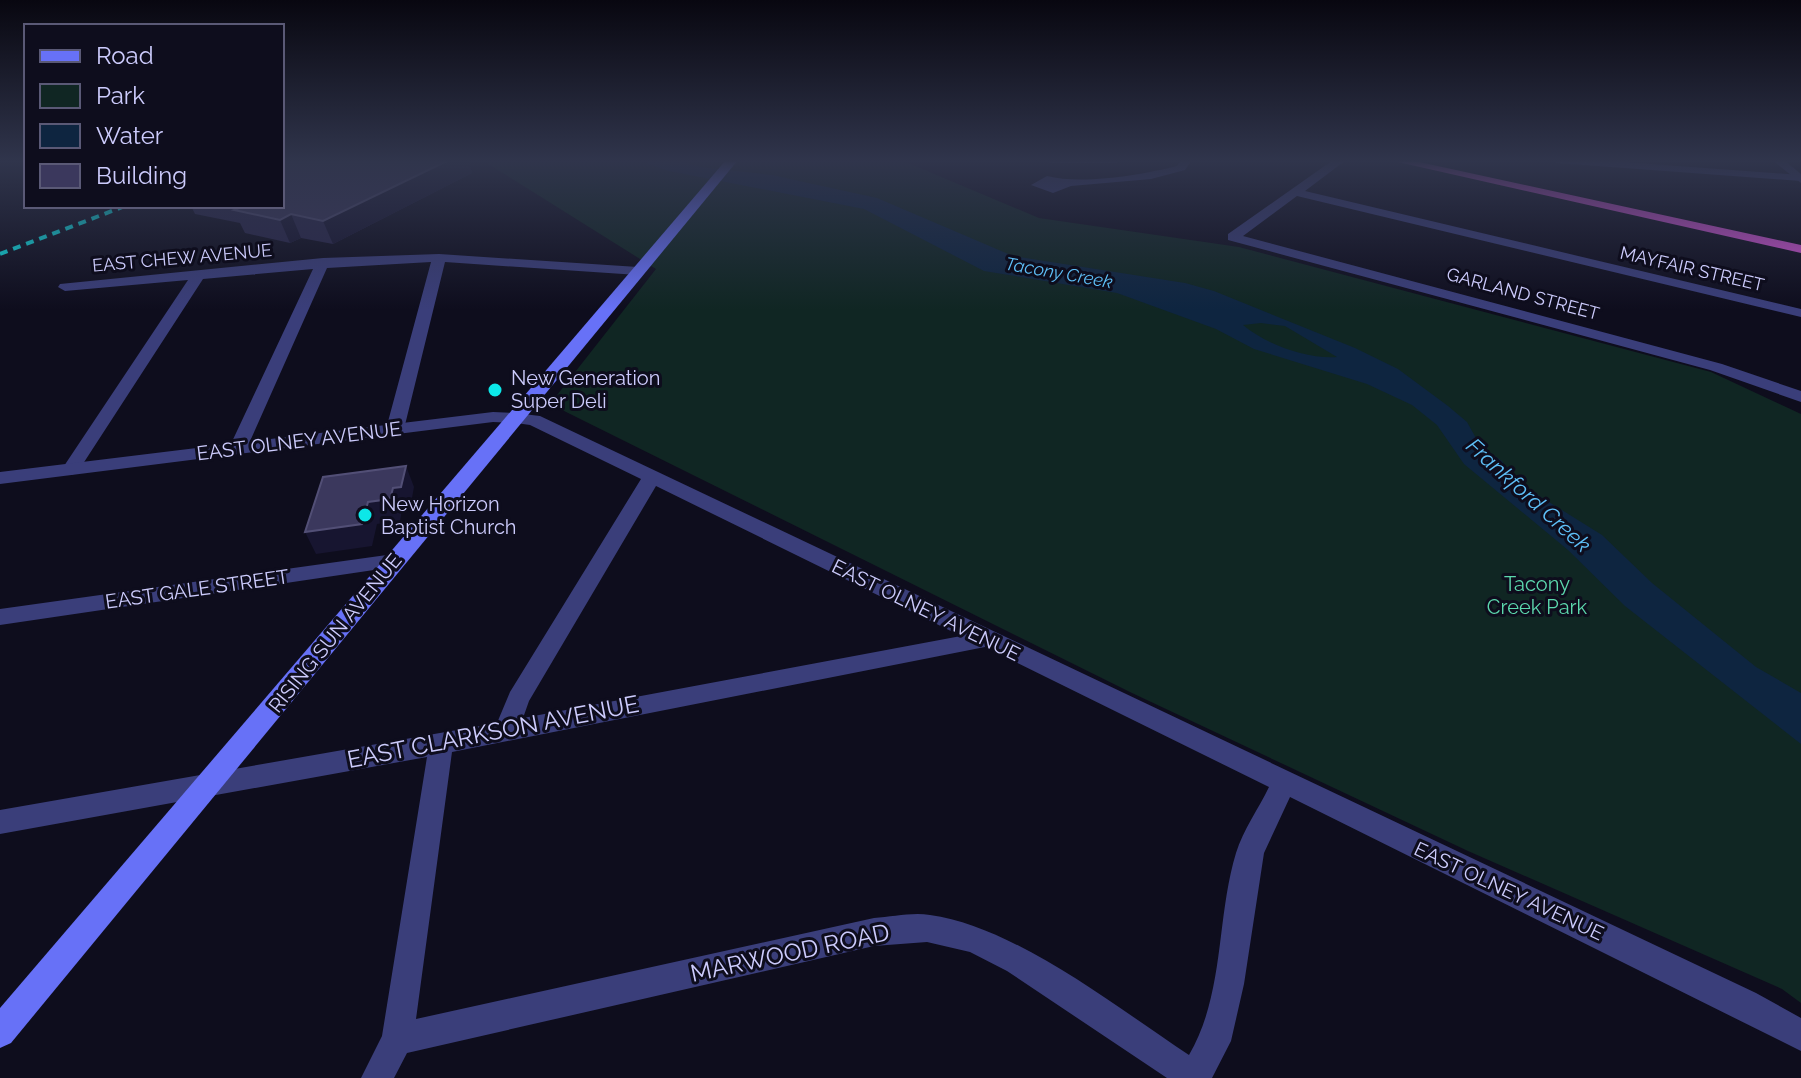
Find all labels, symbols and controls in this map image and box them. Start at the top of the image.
legend [24,24,284,208]
text: Road [96,41,154,70]
text: Park [96,81,145,110]
text: Water [96,121,164,150]
text: Building [96,161,187,190]
street label: EAST CHEW AVENUE [91,239,273,276]
street label: MAYFAIR STREET [1618,242,1766,295]
water label: Tacony Creek [1004,253,1115,292]
street label: GARLAND STREET [1444,263,1602,324]
place label: New Generation Super Deli [511,366,660,413]
marker: New Generation Super Deli [486,381,504,399]
street label: EAST OLNEY AVENUE [195,417,403,465]
water label: Frankford Creek [1461,432,1597,558]
place label: New Horizon Baptist Church [381,492,517,539]
marker: New Horizon Baptist Church [356,506,374,524]
street label: RISING SUN AVENUE [263,549,407,717]
street label: EAST OLNEY AVENUE [828,554,1024,666]
street label: EAST GALE STREET [104,564,290,614]
park label: Tacony Creek Park [1487,572,1588,619]
street label: EAST CLARKSON AVENUE [345,689,641,774]
street label: EAST OLNEY AVENUE [1410,837,1608,945]
street label: MARWOOD ROAD [688,917,892,988]

